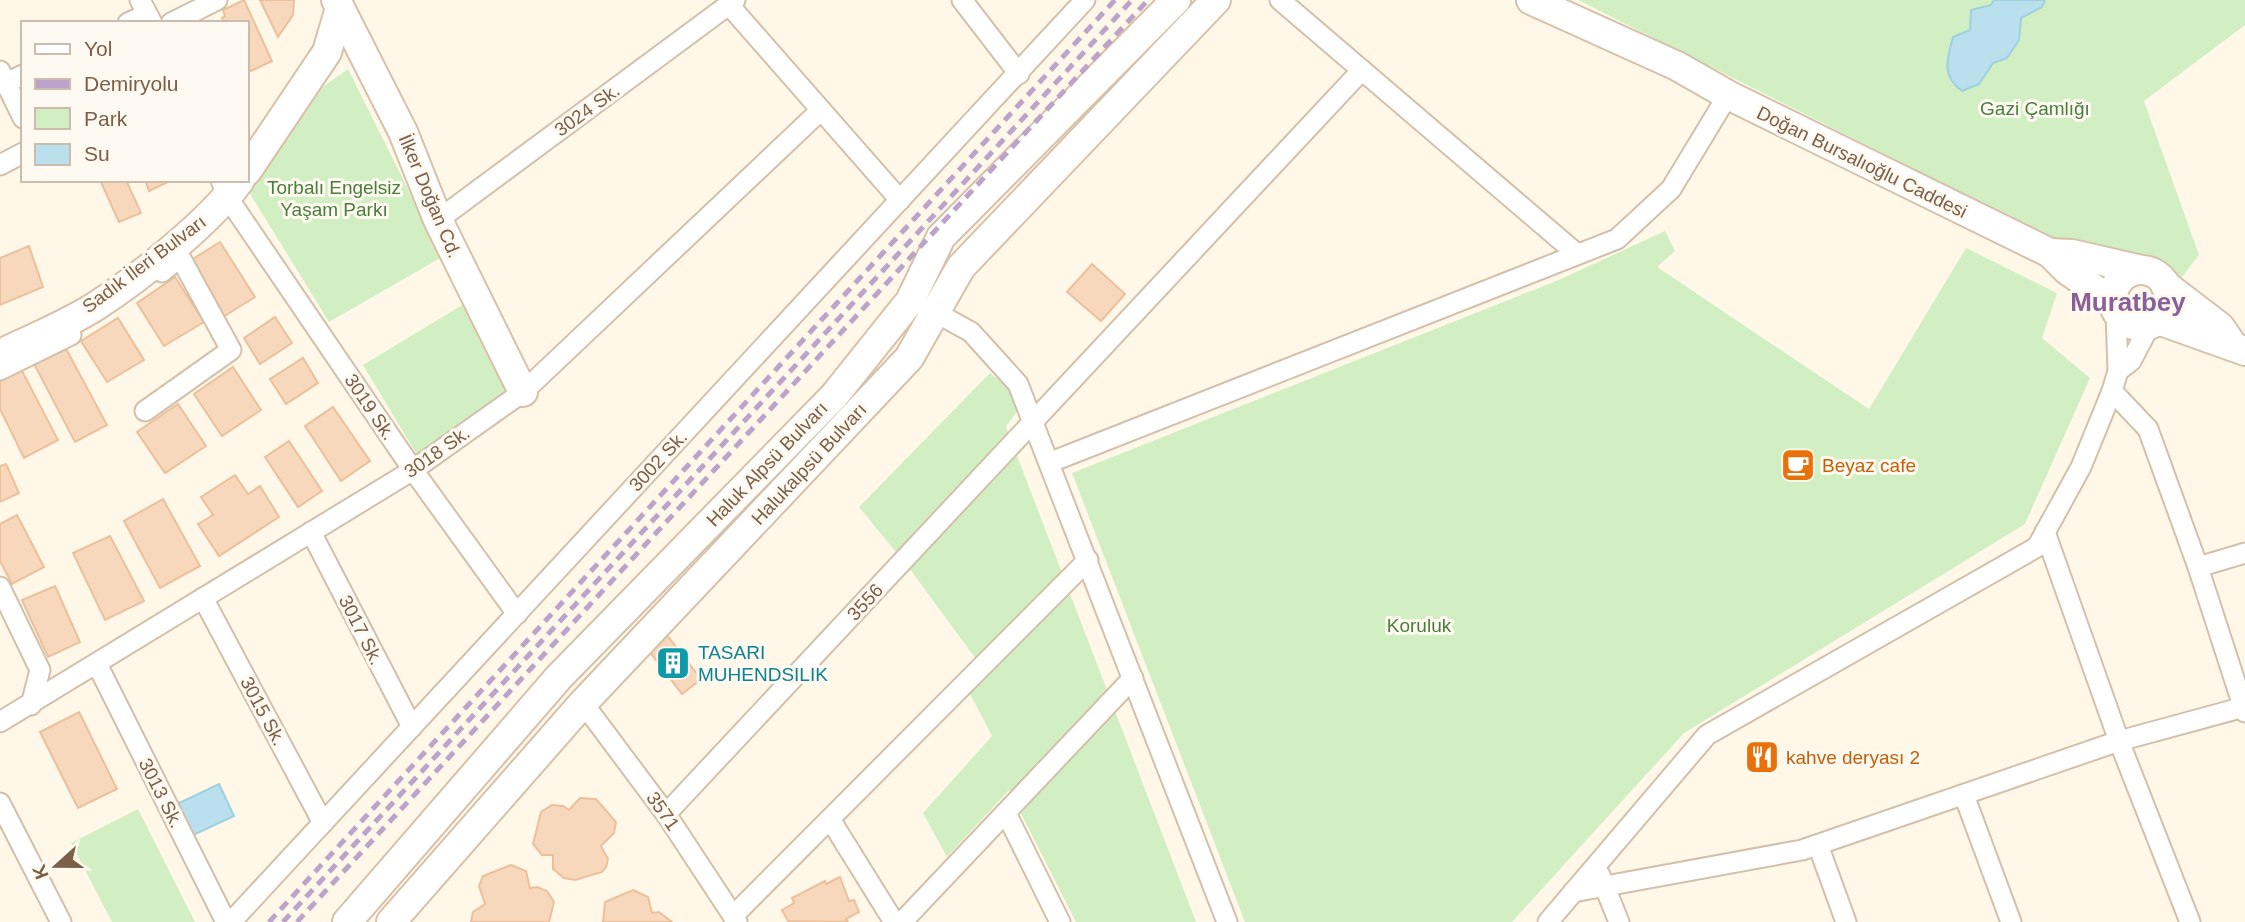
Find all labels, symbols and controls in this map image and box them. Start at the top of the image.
legend [21,21,248,182]
text: Yol [84,37,112,60]
text: Demiryolu [84,72,179,95]
street label: 3024 Sk. [550,79,624,141]
park label: Gazi Çamlığı [1980,98,2090,119]
street label: Doğan Bursalıoğlu Caddesi [1753,102,1971,222]
text: Park [84,107,128,130]
street label: İlker Doğan Cd. [395,131,465,261]
text: Su [84,142,110,165]
park label: Torbalı Engelsiz Yaşam Parkı [267,177,401,220]
street label: Sadık İleri Bulvarı [78,211,210,317]
district label: Muratbey [2070,287,2186,317]
street label: 3019 Sk. [340,370,400,444]
street label: Haluk Alpsü Bulvarı [702,397,832,531]
street label: Halukalpsü Bulvarı [747,399,871,529]
street label: 3018 Sk. [400,422,474,482]
street label: 3002 Sk. [625,426,691,496]
cafe icon: Beyaz cafe [1779,446,1817,484]
place label: Beyaz cafe [1822,455,1916,476]
street label: 3556 [843,579,887,625]
street label: 3017 Sk. [335,592,387,668]
park label: Koruluk [1387,615,1452,636]
place label: TASARI MUHENDSILIK [698,642,828,685]
building icon: TASARI MUHENDSILIK [654,644,692,682]
street label: 3015 Sk. [236,673,290,749]
restaurant icon: kahve deryası 2 [1743,738,1781,776]
place label: kahve deryası 2 [1786,747,1920,768]
street label: 3013 Sk. [135,755,187,831]
street label: 3571 [642,788,684,834]
north arrow [21,831,91,901]
text: K [28,861,53,882]

